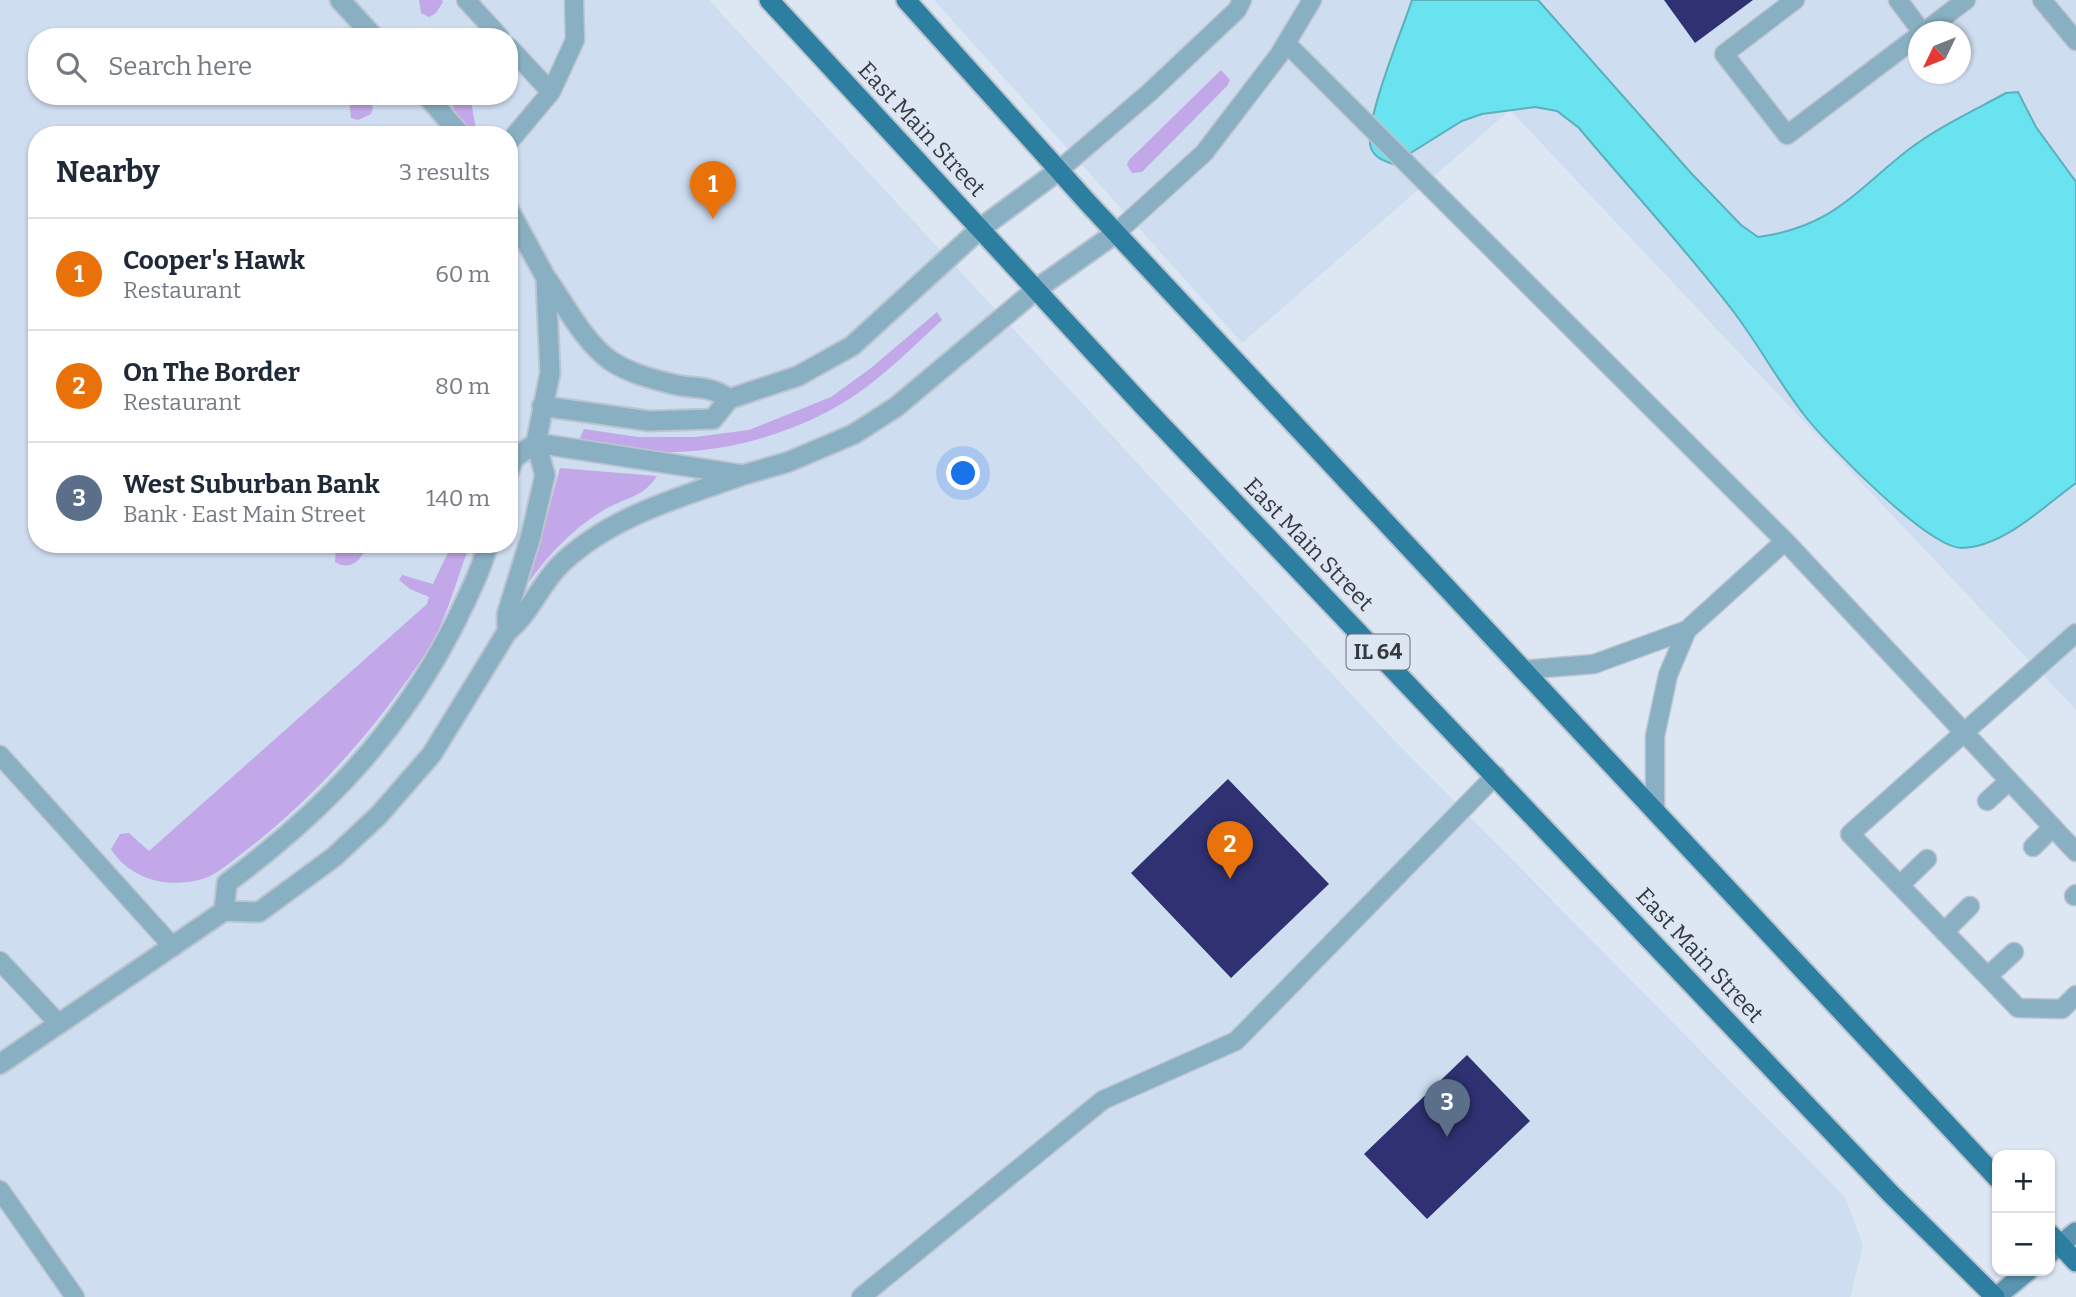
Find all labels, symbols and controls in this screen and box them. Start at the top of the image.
north arrow [1908,21,1971,84]
search box [28,28,518,105]
icon: search [52,48,90,86]
text: Search here [108,51,252,82]
street label: East Main Street [852,56,992,202]
text: Nearby [56,154,160,190]
text: 3 results [399,158,490,186]
pin: 1 [690,161,736,219]
text: Cooper's Hawk [123,245,305,276]
text: 1 [74,260,84,288]
text: 60 m [435,260,490,288]
text: Restaurant [123,276,241,304]
text: On The Border [123,357,300,388]
text: 2 [73,372,85,400]
text: 80 m [435,372,490,400]
text: Restaurant [123,388,241,416]
your location [946,456,980,490]
text: West Suburban Bank [123,469,380,500]
street label: East Main Street [1238,472,1380,616]
text: 3 [72,484,86,512]
text: 140 m [426,484,490,512]
text: Bank · East Main Street [123,500,366,528]
road number: IL 64 [1346,634,1410,670]
pin: 2 [1207,821,1253,879]
street label: East Main Street [1630,882,1770,1028]
pin: 3 [1424,1079,1470,1137]
map controls [1992,1150,2055,1276]
button: + [1992,1150,2055,1213]
button: − [1992,1213,2055,1276]

